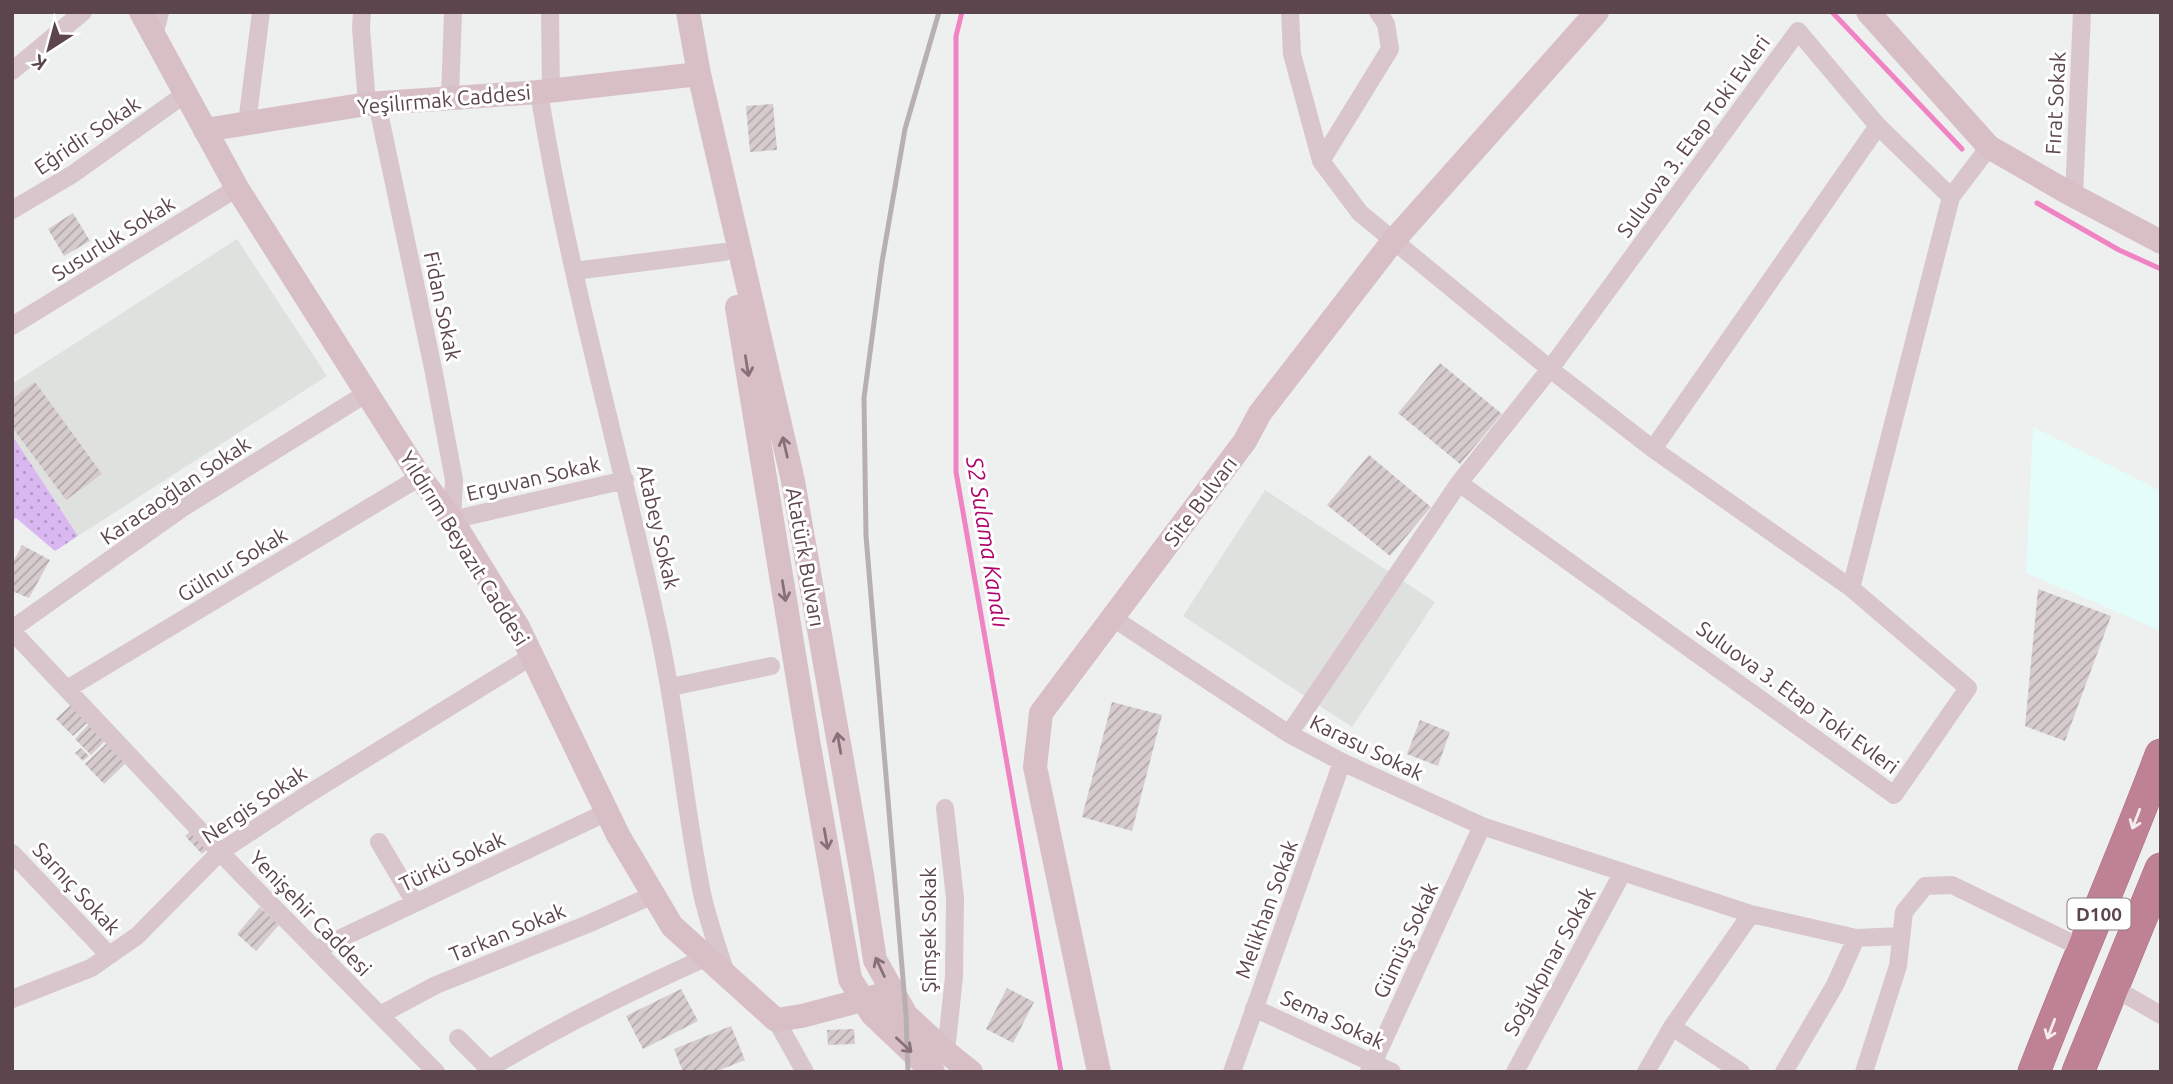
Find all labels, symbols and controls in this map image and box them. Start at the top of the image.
north arrow [14,14,84,84]
street label: Suluova 3. Etap Toki Evleri [1612,30,1774,242]
text: K [27,50,51,75]
street label: Fırat Sokak [2040,50,2070,155]
street label: Yeşilırmak Caddesi [356,79,532,119]
street label: Eğridir Sokak [30,91,145,179]
street label: Susurluk Sokak [47,190,179,285]
street label: Fidan Sokak [420,249,466,363]
one-way arrow [741,354,754,377]
street label: Karacaoğlan Sokak [96,431,255,549]
one-way arrow [778,436,791,459]
street label: Yıldırım Beyazıt Caddesi [395,446,535,650]
street label: Erguvan Sokak [464,451,603,505]
street label: Site Bulvarı [1159,452,1241,550]
water label: S2 Sulama Kanalı [962,454,1014,630]
street label: Atabey Sokak [633,463,685,592]
street label: Atatürk Bulvarı [782,485,830,629]
street label: Gülnur Sokak [173,522,291,606]
one-way arrow [778,579,791,602]
street label: Suluova 3. Etap Toki Evleri [1692,616,1904,778]
street label: Karasu Sokak [1306,709,1428,785]
one-way arrow [832,733,845,755]
street label: Nergis Sokak [197,760,311,848]
one-way arrow [2129,807,2142,829]
street label: Türkü Sokak [395,826,509,896]
one-way arrow [819,827,833,850]
street label: Melikhan Sokak [1230,836,1302,982]
street label: Sarnıç Sokak [28,837,126,939]
street label: Yenişehir Caddesi [245,845,377,981]
street label: Şimşek Sokak [916,867,940,993]
street label: Gümüş Sokak [1368,878,1443,1002]
street label: Soğukpınar Sokak [1498,882,1600,1039]
street label: Tarkan Sokak [445,898,569,966]
road number: D100 [2068,898,2130,930]
one-way arrow [872,957,886,978]
street label: Sema Sokak [1277,985,1389,1054]
one-way arrow [2043,1018,2056,1040]
one-way arrow [895,1037,912,1054]

